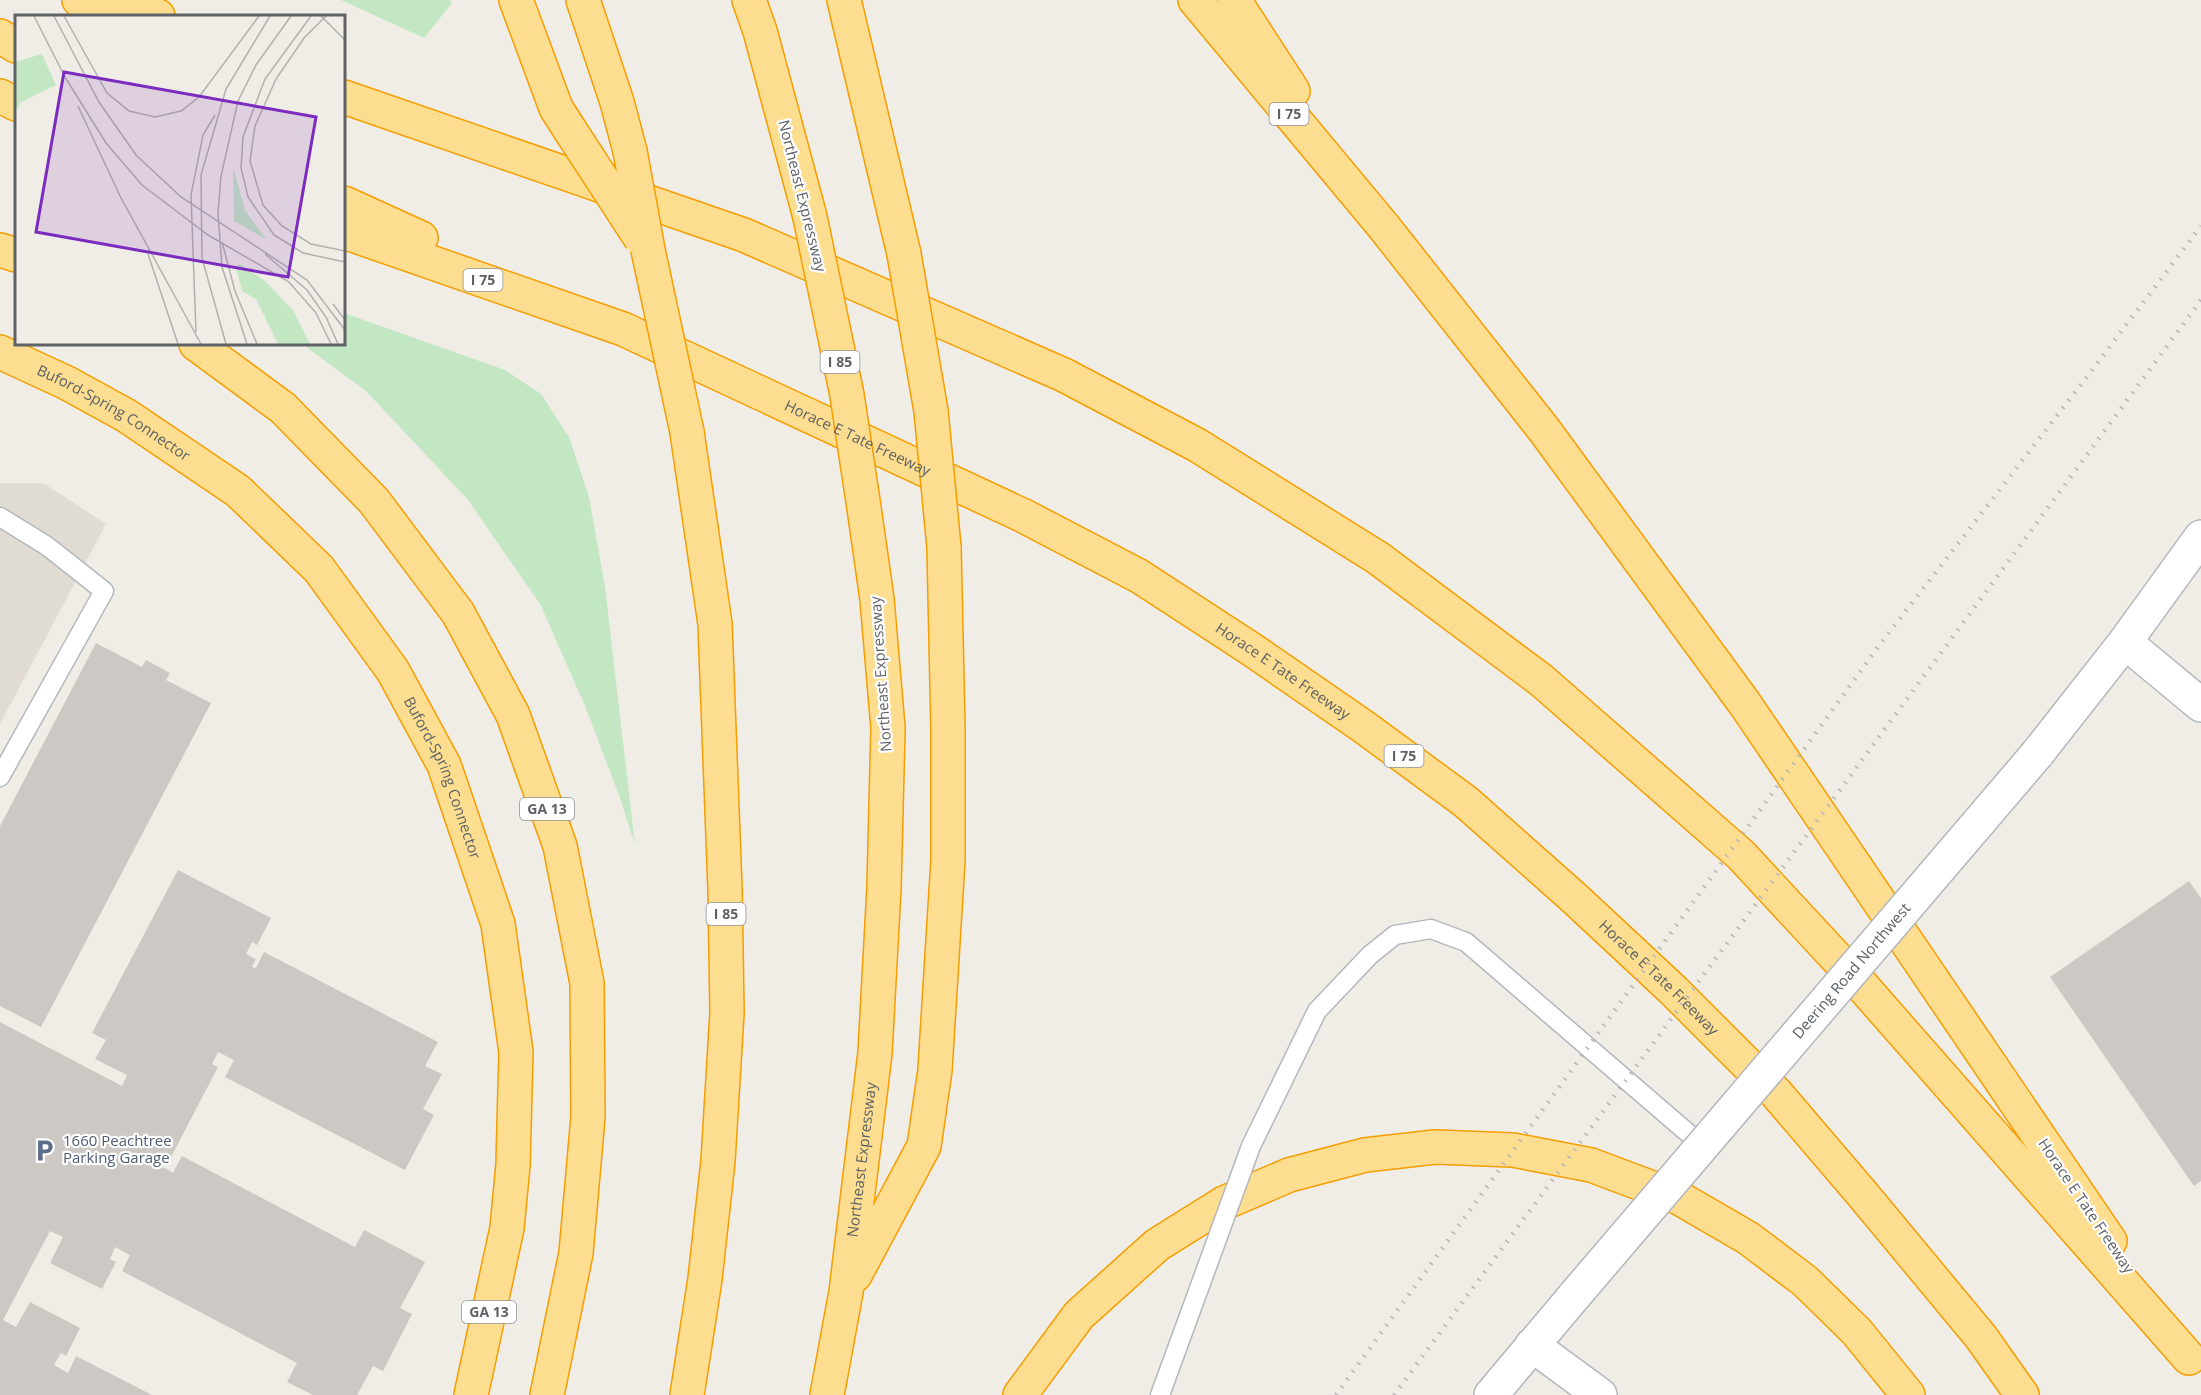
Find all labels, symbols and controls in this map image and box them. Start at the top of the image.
inset map [15,15,345,345]
road number: I 75 [1270,103,1308,125]
street label: Northeast Expressway [774,118,832,274]
road number: I 75 [464,269,502,291]
road number: I 85 [820,351,860,373]
street label: Buford-Spring Connector [34,359,195,465]
street label: Horace E Tate Freeway [782,395,934,480]
street label: Northeast Expressway [865,595,895,752]
street label: Horace E Tate Freeway [1212,618,1355,724]
street label: Buford-Spring Connector [400,693,486,861]
road number: I 75 [1384,745,1424,767]
road number: GA 13 [520,798,574,820]
street label: Deering Road Northwest [1787,898,1914,1042]
road number: I 85 [706,903,746,925]
street label: Horace E Tate Freeway [1595,915,1724,1040]
street label: Northeast Expressway [842,1080,880,1238]
place label: 1660 Peachtree Parking Garage [63,1130,172,1167]
street label: Horace E Tate Freeway [2034,1134,2140,1277]
parking icon: 1660 Peachtree Parking Garage [32,1137,58,1163]
road number: GA 13 [462,1301,516,1323]

